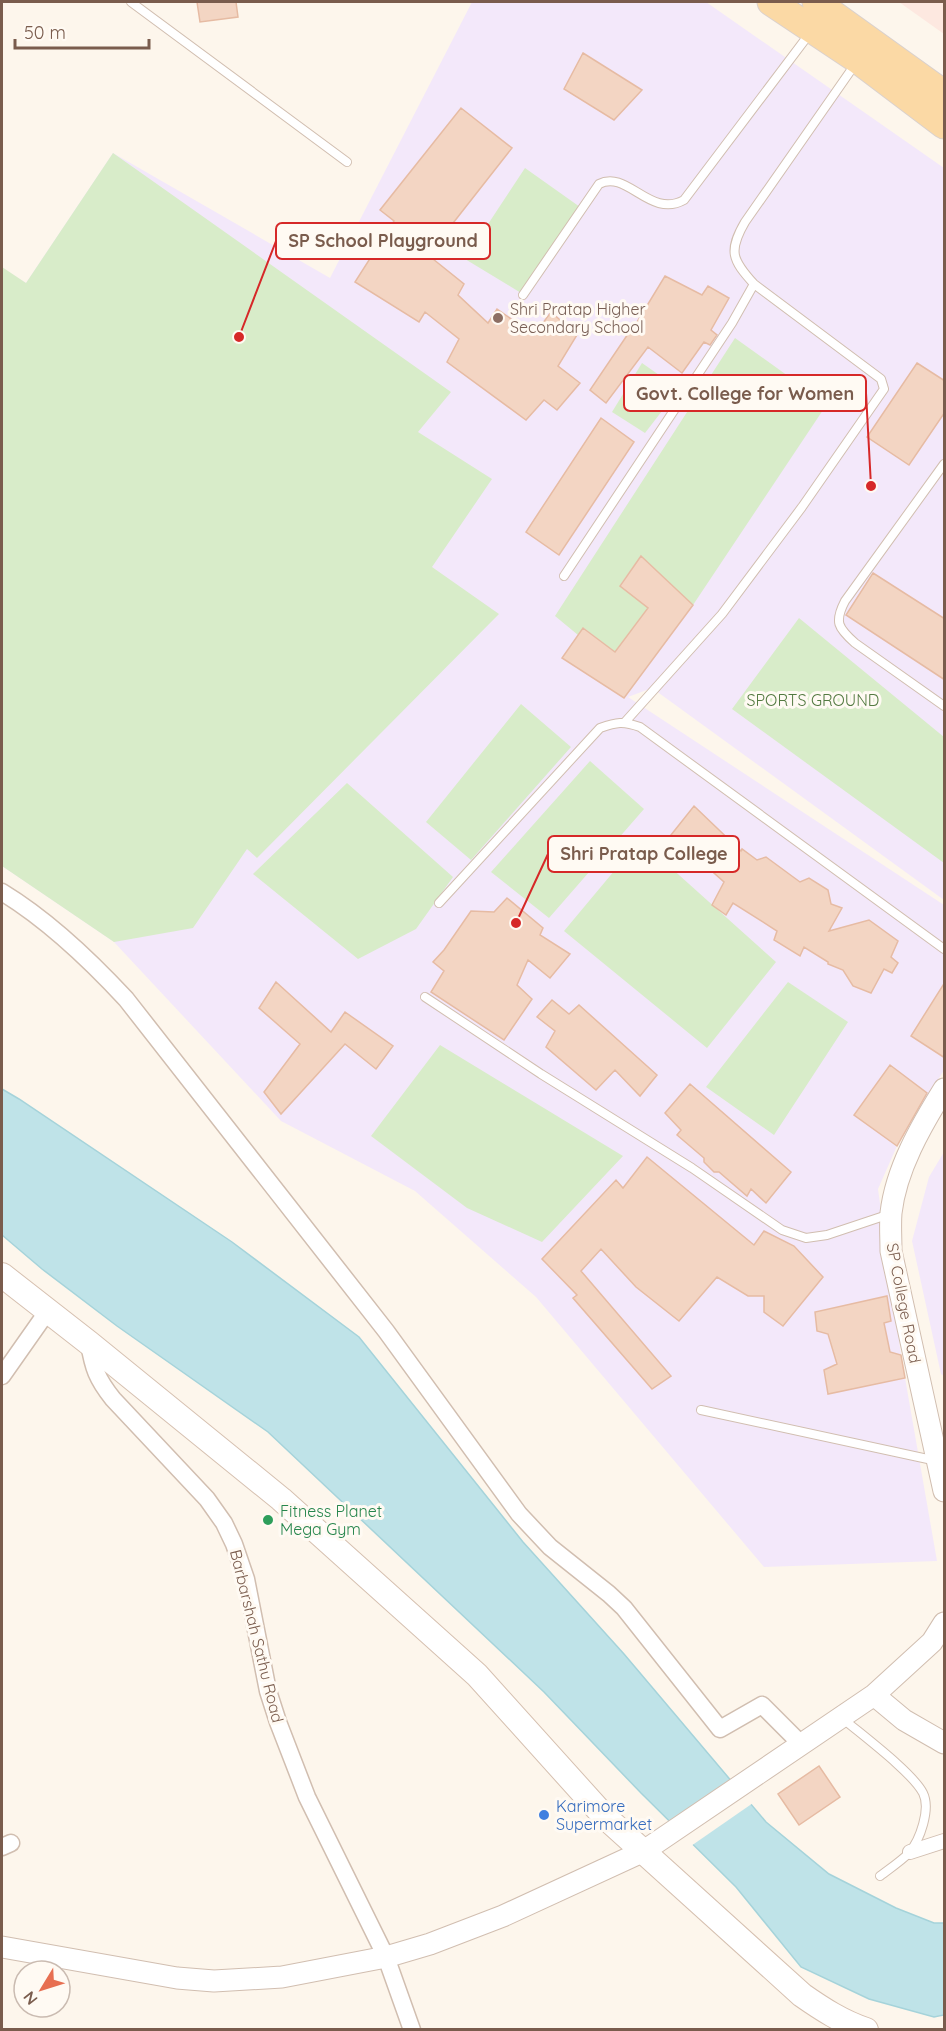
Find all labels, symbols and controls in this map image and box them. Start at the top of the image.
scale bar [15,12,148,50]
text: 50 m [24,21,66,44]
callout: SP School Playground [276,223,490,259]
text: SP School Playground [288,229,478,252]
place label: Shri Pratap Higher Secondary School [510,299,646,337]
marker: Shri Pratap Higher Secondary School [491,311,505,325]
callout: Govt. College for Women [624,375,866,411]
text: Govt. College for Women [636,382,854,405]
park label: SPORTS GROUND [747,690,879,710]
callout: Shri Pratap College [548,836,739,872]
text: Shri Pratap College [560,842,728,865]
street label: SP College Road [883,1241,925,1365]
place label: Fitness Planet Mega Gym [280,1501,382,1539]
marker: Fitness Planet Mega Gym [261,1513,275,1527]
street label: Barbarshah Sathu Road [226,1547,288,1725]
place label: Karimore Supermarket [556,1796,652,1834]
marker: Karimore Supermarket [537,1808,551,1822]
north arrow [12,1959,72,2019]
text: N [19,1987,42,2009]

